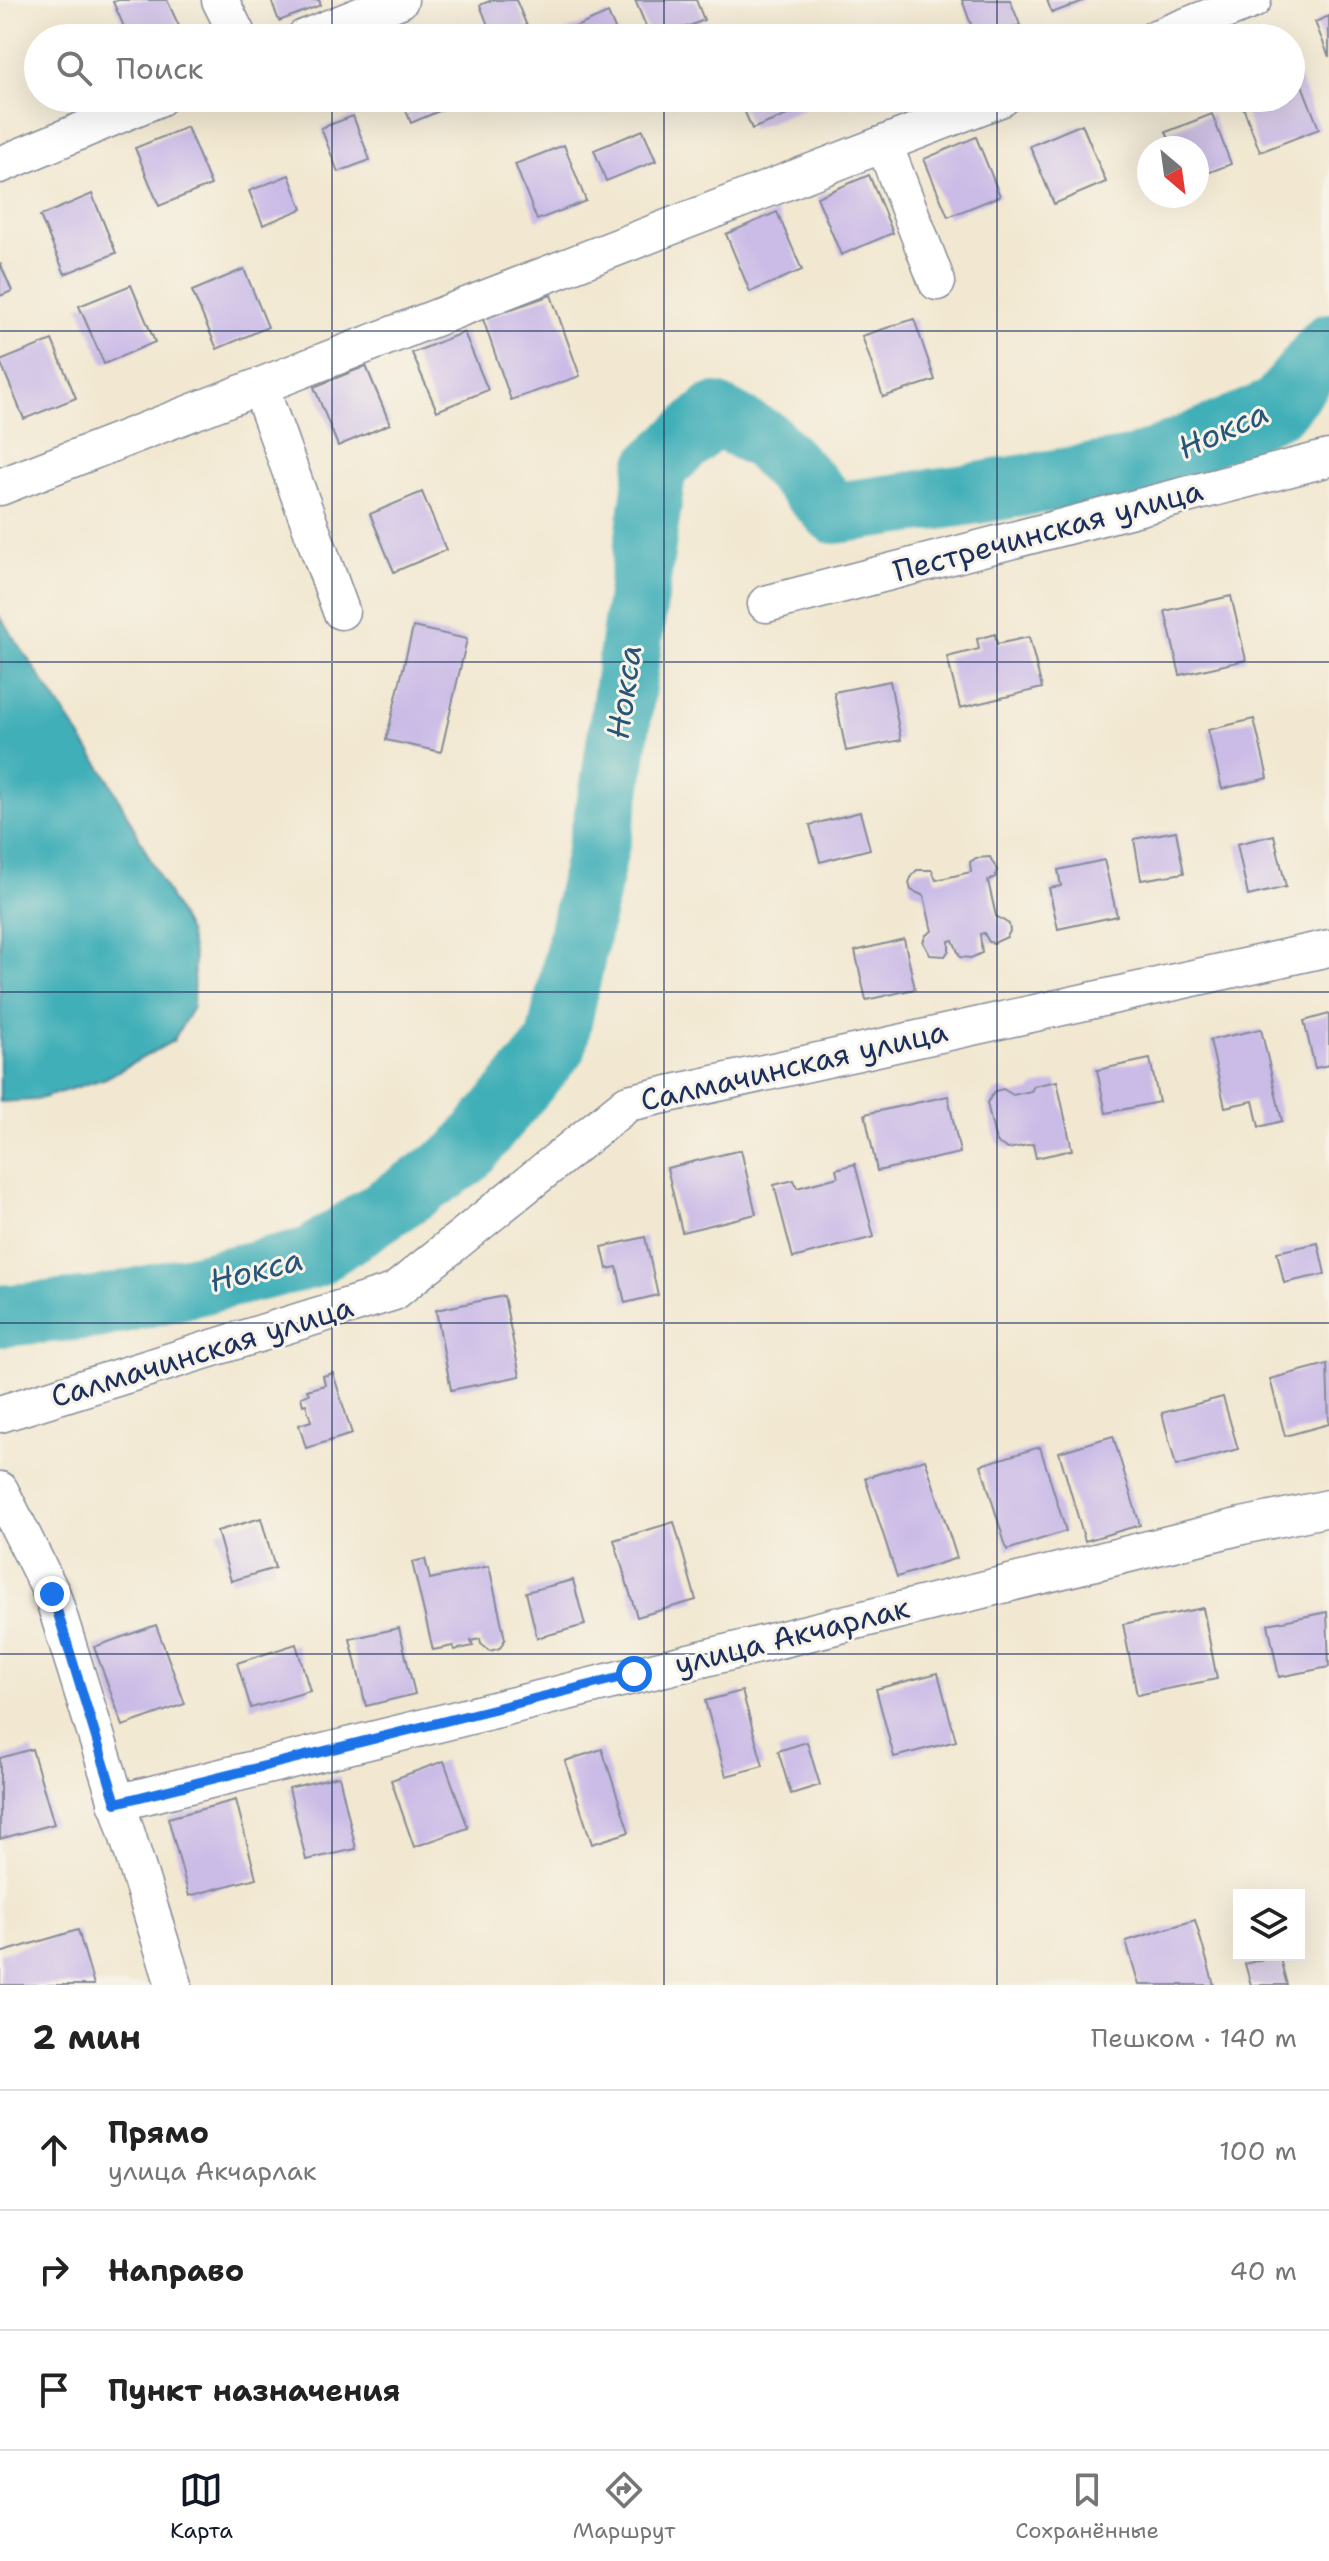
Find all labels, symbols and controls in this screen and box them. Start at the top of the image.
search box [24,24,1305,112]
icon: search [52,46,96,90]
text: Поиск [116,48,204,89]
north arrow [1137,136,1209,208]
water label: Нокса [1171,391,1275,469]
street label: Пестречинская улица [889,469,1207,592]
water label: Нокса [596,642,651,742]
street label: Салмачинская улица [636,1010,952,1121]
water label: Нокса [205,1237,307,1302]
street label: Салмачинская улица [46,1286,358,1417]
route end [34,1576,70,1612]
street label: улица Акчарлак [670,1586,914,1685]
route start [616,1656,652,1692]
map controls [1233,1889,1305,1961]
button: layers [1233,1889,1305,1961]
text: 2 мин [32,2014,141,2060]
text: Пешком · 140 m [1091,2020,1297,2055]
text: Прямо [108,2112,209,2153]
icon: ahead [32,2128,76,2172]
text: 100 m [1219,2133,1297,2168]
text: улица Акчарлак [108,2153,317,2188]
icon: right [32,2248,76,2292]
text: Направо [108,2250,244,2291]
text: 40 m [1230,2253,1297,2288]
icon: arrive [32,2368,76,2412]
text: Пункт назначения [108,2370,400,2411]
tab: Карта [170,2468,233,2545]
tab: Маршрут [573,2468,675,2545]
tab: Сохранённые [1015,2468,1159,2545]

